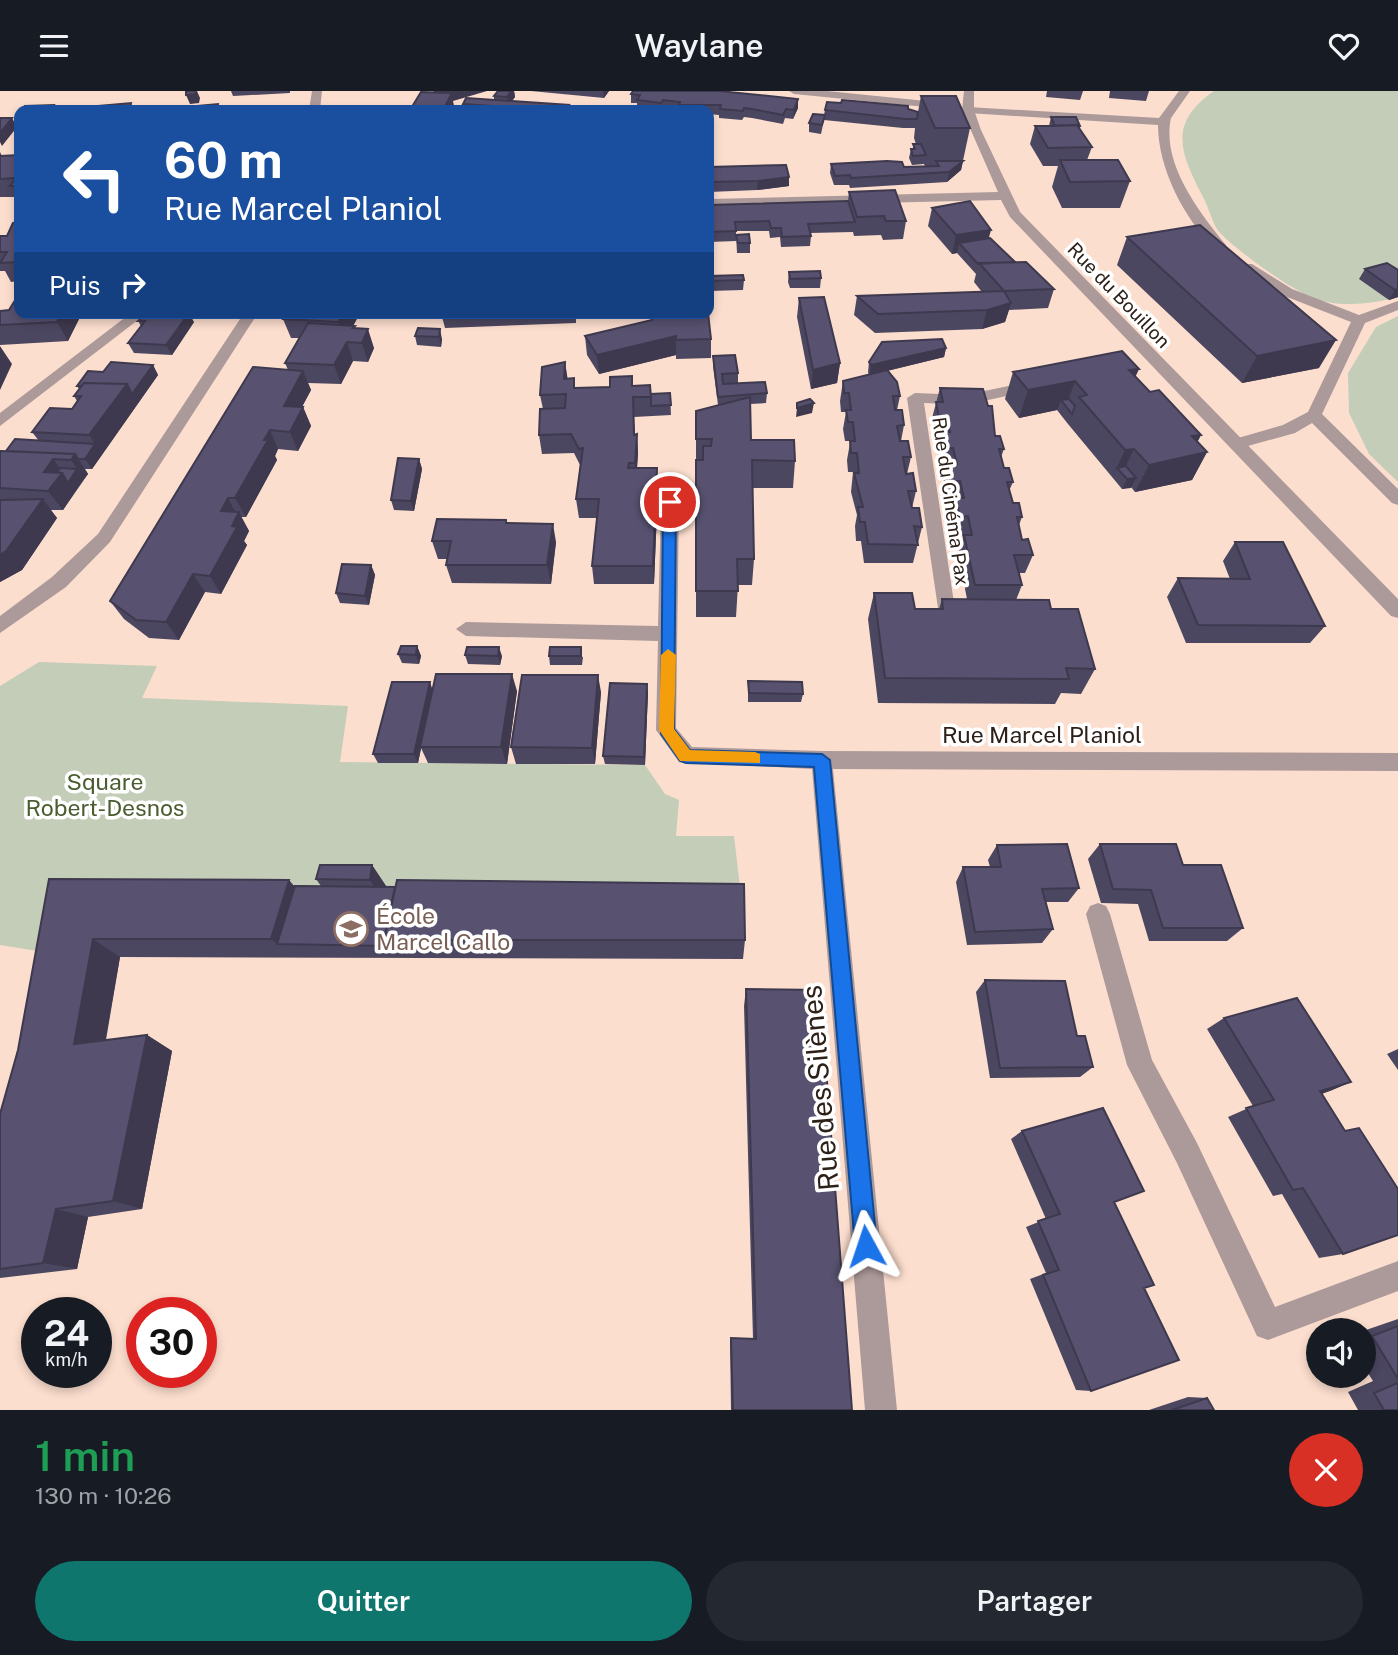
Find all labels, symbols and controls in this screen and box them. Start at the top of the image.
icon: menu [35,27,73,65]
text: Waylane [634,27,764,64]
icon: heart [1325,27,1363,65]
text: 60 m [164,131,283,189]
icon: left [49,133,140,224]
text: Rue Marcel Planiol [164,190,443,227]
street label: Rue du Bouillon [1063,238,1175,352]
icon: right [114,266,152,304]
text: Puis [49,270,100,301]
street label: Rue du Cinéma Pax [928,415,974,587]
pin [640,472,700,532]
icon: arrive [651,483,689,521]
street label: Rue Marcel Planiol [942,721,1142,748]
park label: Square Robert-Desnos [25,768,185,821]
place label: École Marcel Callo [376,902,510,955]
school or university icon: École Marcel Callo [332,910,370,948]
street label: Rue des Silènes [794,984,845,1192]
position arrow [829,1209,903,1283]
speed limit sign: 30 [126,1297,217,1388]
text: 24 [44,1313,89,1354]
map controls [1306,1318,1376,1388]
button: sound [1306,1318,1376,1388]
text: km/h [45,1349,88,1370]
text: 1 min [35,1431,135,1480]
button: close [1289,1433,1363,1507]
text: 130 m · 10:26 [35,1482,172,1509]
button: Quitter [35,1561,692,1641]
button: Partager [706,1561,1363,1641]

